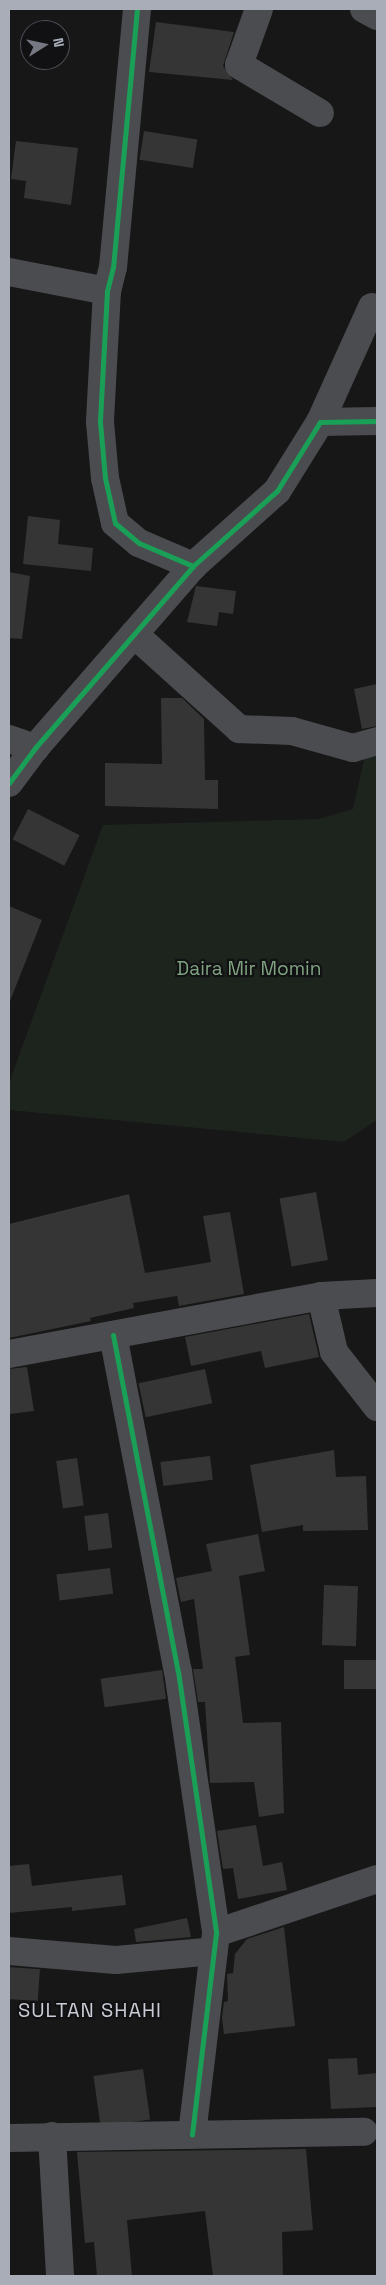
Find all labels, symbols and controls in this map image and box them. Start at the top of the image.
north arrow [20,20,70,70]
text: N [49,36,68,49]
park label: Daira Mir Momin [177,958,321,980]
district label: SULTAN SHAHI [17,1998,163,2022]

